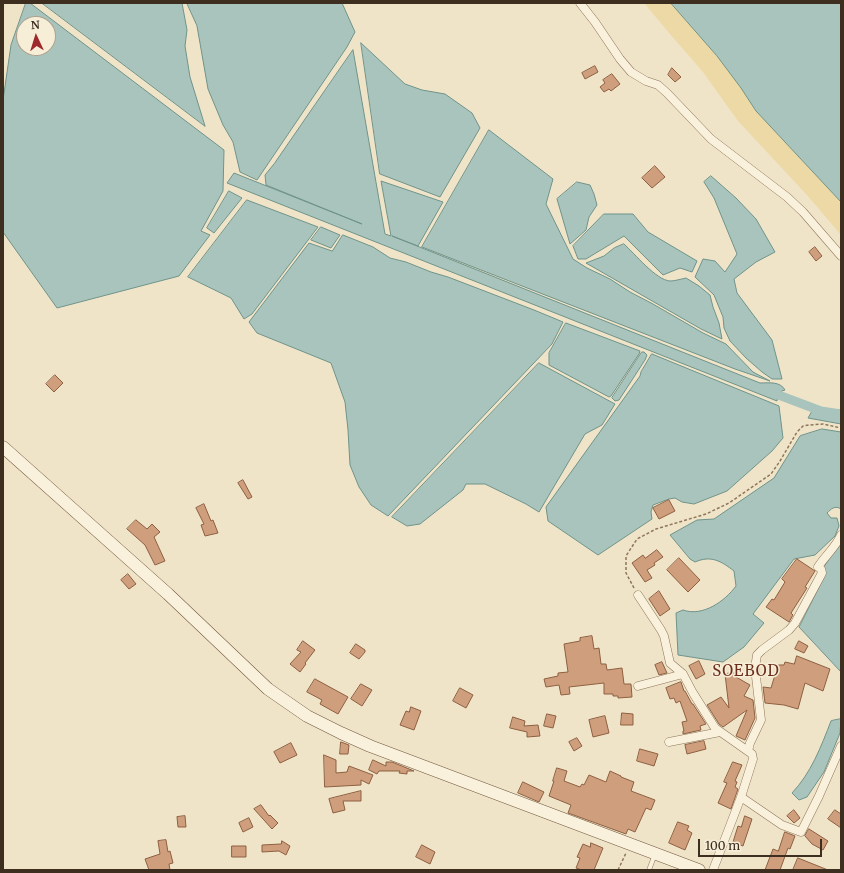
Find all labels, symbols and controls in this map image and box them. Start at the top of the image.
north arrow [16,16,56,56]
text: N [30,18,40,32]
district label: SOEBOD [712,663,780,681]
scale bar [700,831,824,857]
text: 100 m [705,838,740,853]

